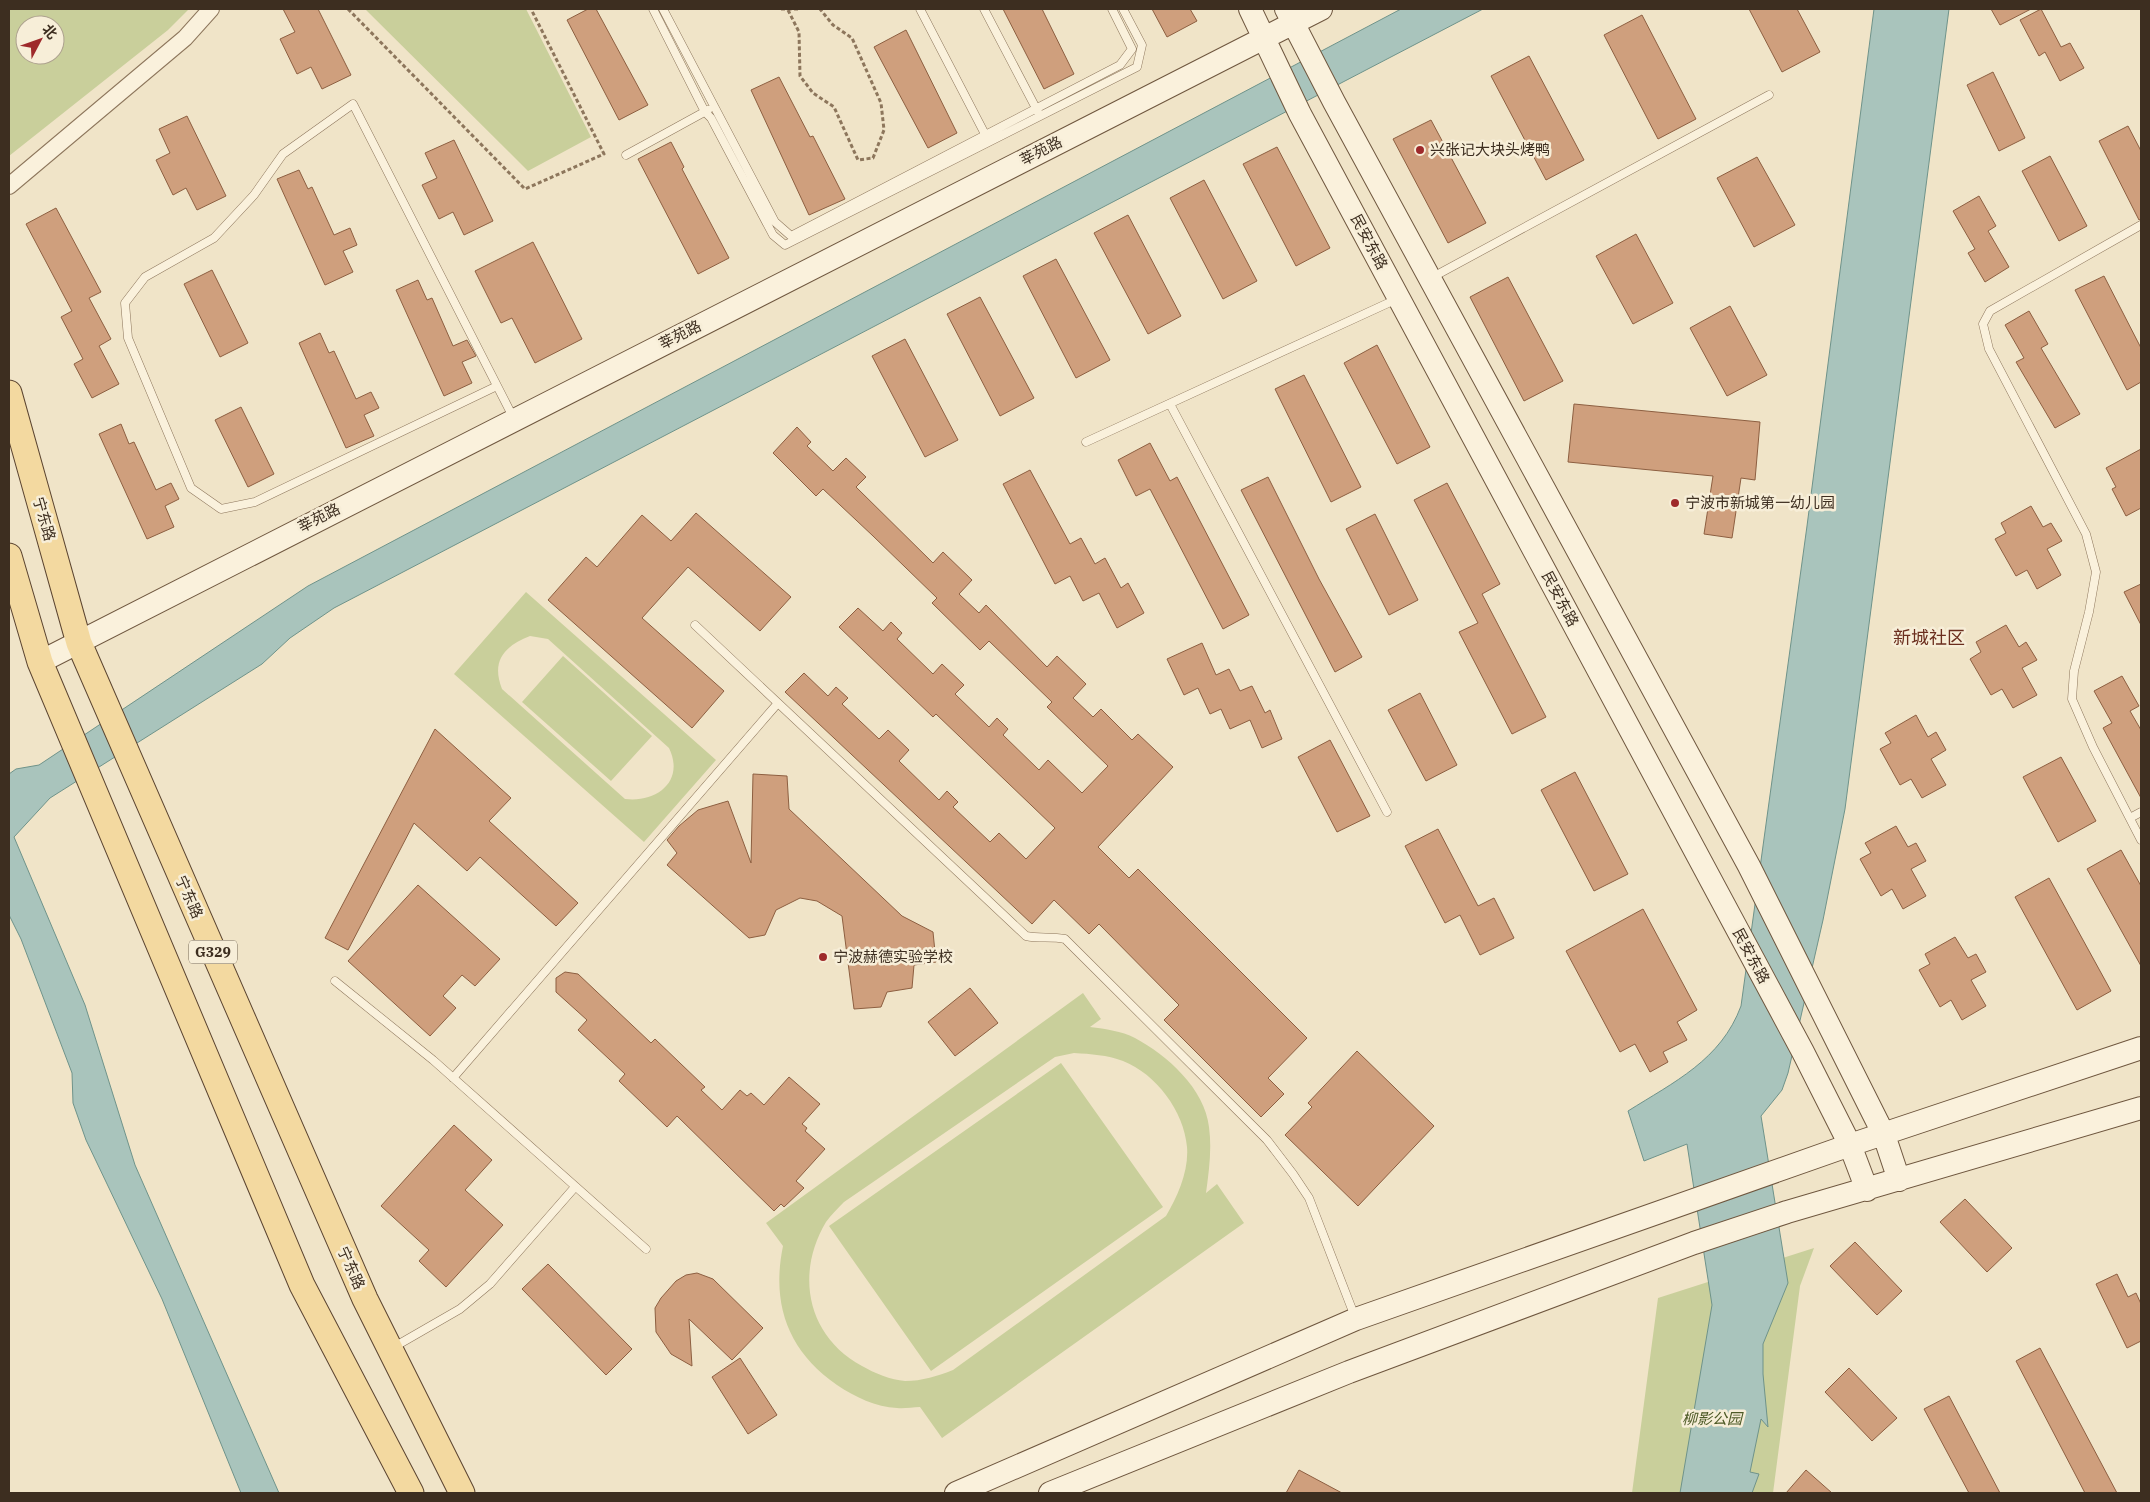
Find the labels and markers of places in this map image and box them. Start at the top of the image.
place label: 兴张记大块头烤鸭 [1430,140,1550,159]
marker: 兴张记大块头烤鸭 [1414,144,1426,156]
place label: 宁波市新城第一幼儿园 [1685,493,1835,512]
marker: 宁波市新城第一幼儿园 [1669,497,1681,509]
place label: 宁波赫德实验学校 [833,947,953,966]
marker: 宁波赫德实验学校 [817,951,829,963]

